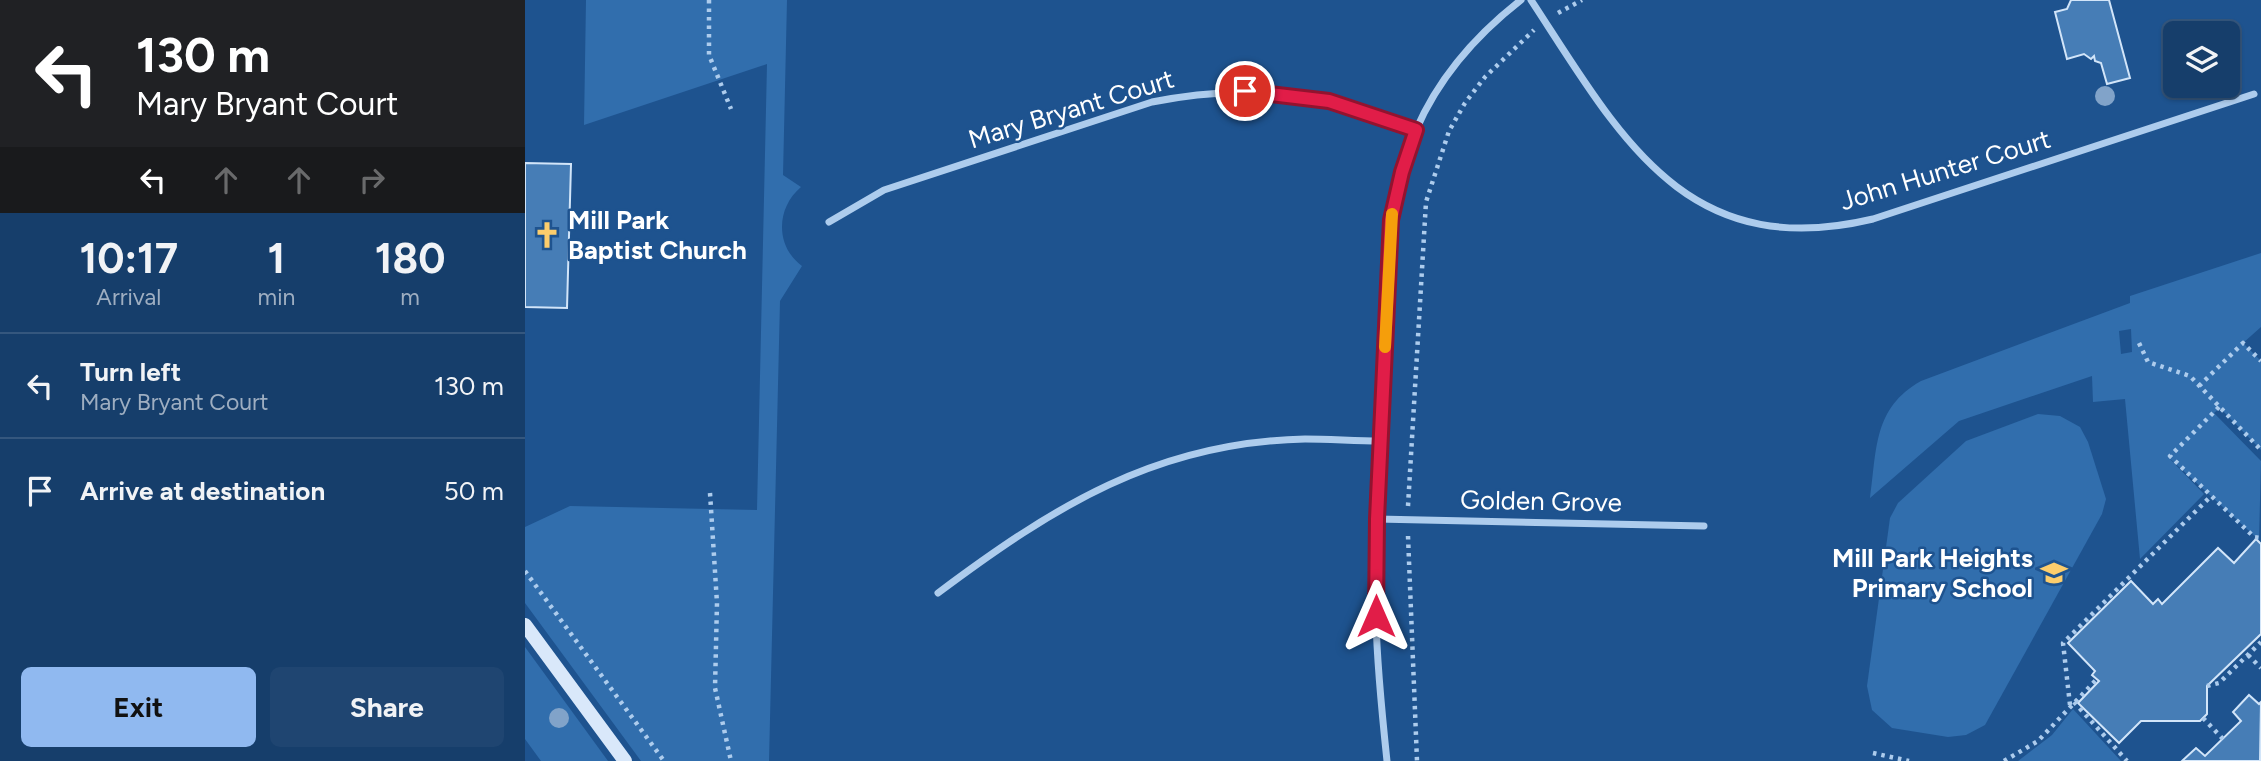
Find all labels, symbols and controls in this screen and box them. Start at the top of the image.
map controls [2163,21,2240,98]
button: layers [2163,21,2240,98]
text: 130 m [136,25,270,84]
icon: left [21,28,112,119]
pin [1215,61,1275,121]
street label: Mary Bryant Court [964,62,1178,155]
icon: arrive [1226,72,1264,110]
text: Mary Bryant Court [136,85,398,123]
street label: John Hunter Court [1836,123,2054,217]
icon: left [134,161,172,199]
icon: ahead [207,161,245,199]
icon: ahead [280,161,318,199]
icon: right [353,161,391,199]
place label: Mill Park Baptist Church [568,204,747,266]
church icon: Mill Park Baptist Church [532,220,562,250]
text: 10:17 [79,233,178,284]
text: 1 [268,233,285,284]
text: 180 [375,233,445,284]
text: Arrival [96,283,161,311]
text: min [258,283,295,311]
text: m [400,283,420,311]
text: Turn left [80,356,181,388]
icon: left [21,367,59,405]
text: 130 m [434,370,504,402]
text: Mary Bryant Court [80,388,269,416]
icon: arrive [21,472,59,510]
text: Arrive at destination [80,475,325,507]
text: 50 m [444,475,504,507]
street label: Golden Grove [1460,484,1622,518]
place label: Mill Park Heights Primary School [1832,542,2033,604]
school or university icon: Mill Park Heights Primary School [2039,558,2069,588]
position arrow [1339,579,1413,653]
button: Exit [21,667,256,747]
button: Share [270,667,504,747]

